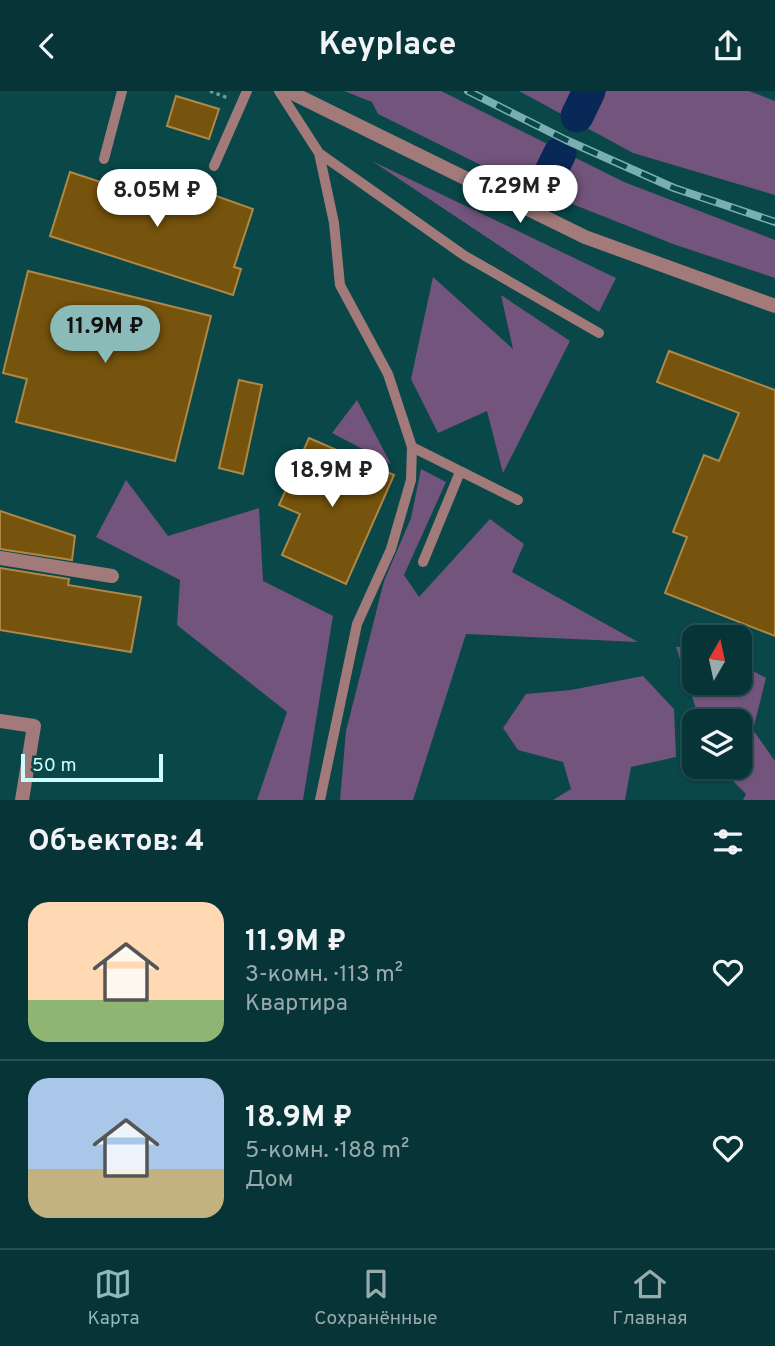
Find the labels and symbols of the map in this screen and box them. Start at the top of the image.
pin: 7.29M ₽ [455,165,585,225]
pin: 8.05M ₽ [92,169,222,229]
pin: 11.9M ₽ [40,306,170,365]
pin: 18.9M ₽ [267,449,397,509]
north arrow [682,625,752,695]
scale bar [21,751,163,783]

